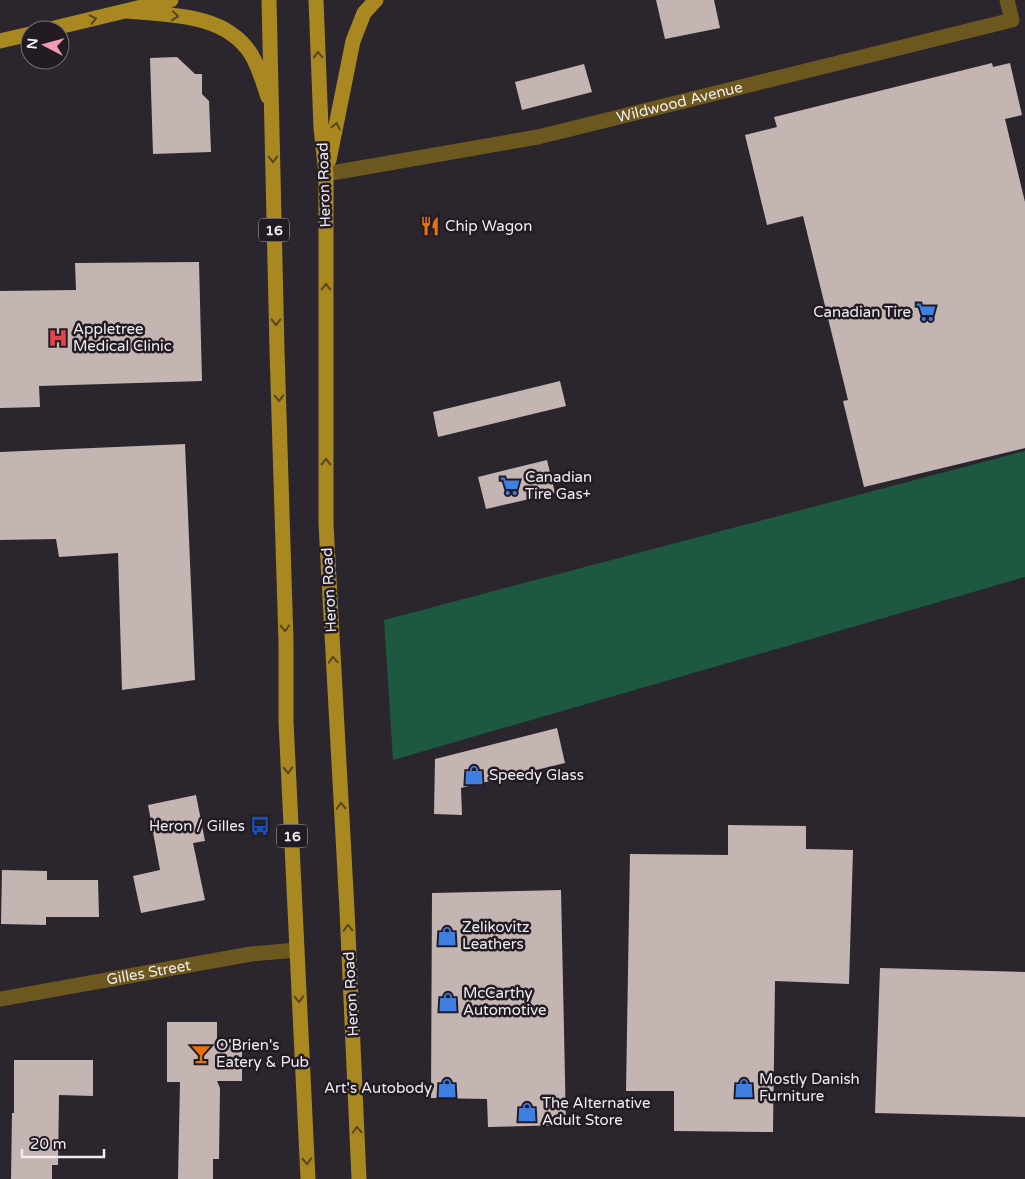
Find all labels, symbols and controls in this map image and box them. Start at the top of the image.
one-way arrow [171,10,179,21]
one-way arrow [89,14,98,25]
north arrow [20,20,70,70]
text: N [24,37,42,50]
one-way arrow [313,51,323,59]
street label: Wildwood Avenue [615,78,744,126]
one-way arrow [331,122,341,131]
street label: Heron Road [314,142,334,228]
one-way arrow [268,156,278,163]
restaurant icon: Chip Wagon [419,215,441,237]
place label: Chip Wagon [445,217,532,235]
road number: 16 [259,218,289,242]
one-way arrow [321,283,331,291]
supermarket icon: Canadian Tire [915,301,937,323]
place label: Canadian Tire [813,303,911,321]
one-way arrow [271,318,281,326]
place label: Appletree Medical Clinic [73,320,172,355]
hospital icon: Appletree Medical Clinic [47,327,69,349]
one-way arrow [273,395,284,403]
one-way arrow [321,458,331,466]
place label: Canadian Tire Gas+ [525,468,592,503]
supermarket icon: Canadian Tire Gas+ [499,475,521,497]
street label: Heron Road [318,547,340,633]
one-way arrow [280,624,291,632]
one-way arrow [328,656,339,664]
shop icon: Speedy Glass [463,764,485,786]
one-way arrow [283,766,294,774]
place label: Speedy Glass [489,766,584,784]
one-way arrow [336,802,347,810]
bus stop icon: Heron / Gilles [249,815,271,837]
place label: Heron / Gilles [149,817,245,835]
road number: 16 [277,824,307,848]
place label: Zelikovitz Leathers [462,918,529,953]
one-way arrow [342,923,353,931]
shop icon: Zelikovitz Leathers [436,925,458,947]
street label: Heron Road [340,951,362,1037]
street label: Gilles Street [105,956,192,989]
place label: McCarthy Automotive [463,984,547,1019]
shop icon: McCarthy Automotive [437,991,459,1013]
one-way arrow [294,995,305,1003]
place label: O'Brien's Eatery & Pub [216,1036,309,1071]
bar icon: O'Brien's Eatery & Pub [190,1043,212,1065]
place label: Mostly Danish Furniture [759,1070,860,1105]
shop icon: Art's Autobody [436,1077,458,1099]
shop icon: Mostly Danish Furniture [733,1077,755,1099]
place label: Art's Autobody [324,1079,432,1097]
place label: The Alternative Adult Store [542,1094,650,1129]
shop icon: The Alternative Adult Store [516,1101,538,1123]
scale bar [22,1126,105,1158]
one-way arrow [352,1126,362,1134]
text: 20 m [30,1135,67,1153]
one-way arrow [301,1157,312,1165]

